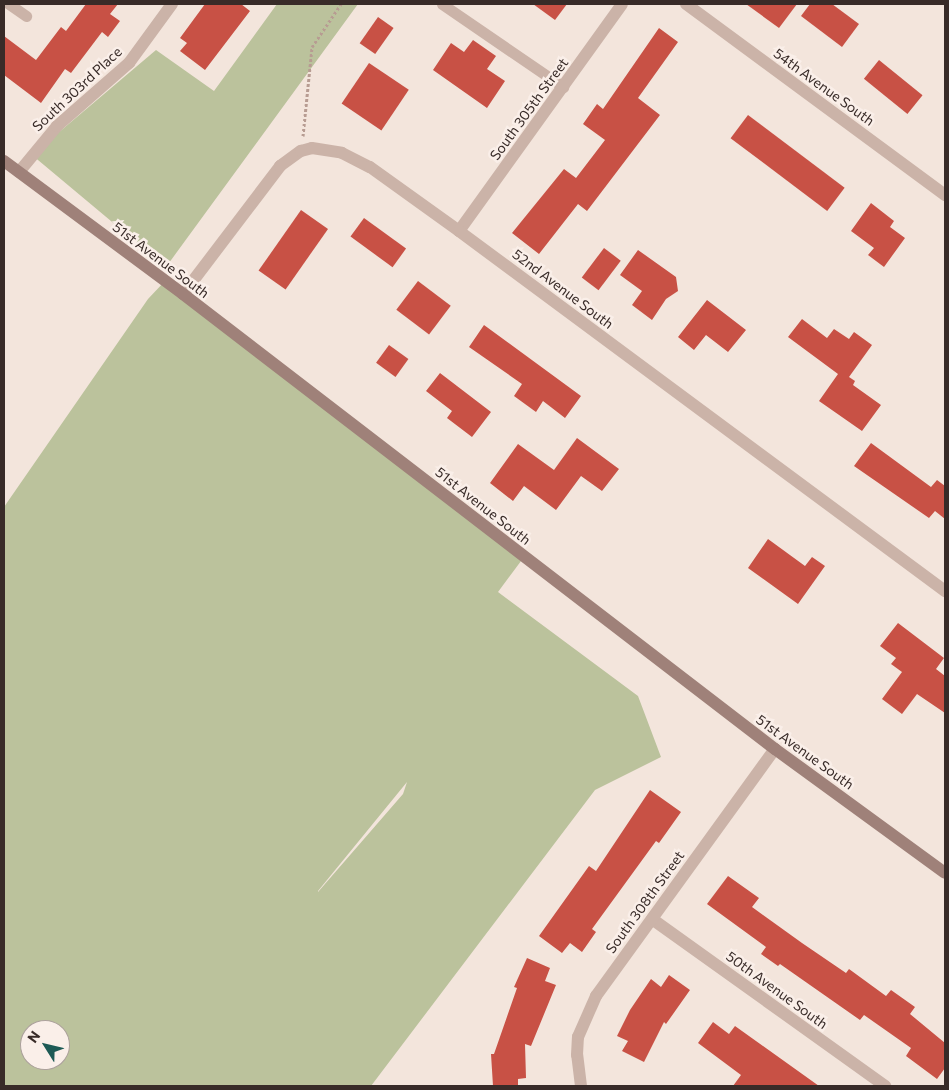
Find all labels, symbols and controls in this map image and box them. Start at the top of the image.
street label: South 303rd Place [29,43,125,135]
street label: 54th Avenue South [770,45,878,129]
street label: South 305th Street [486,55,572,163]
street label: 51st Avenue South [110,218,212,302]
street label: 52nd Avenue South [509,246,617,332]
street label: 51st Avenue South [432,464,534,548]
street label: 51st Avenue South [753,711,857,793]
street label: South 308th Street [602,848,688,956]
street label: 50th Avenue South [723,948,831,1032]
north arrow [20,1020,70,1070]
text: N [23,1027,43,1046]

